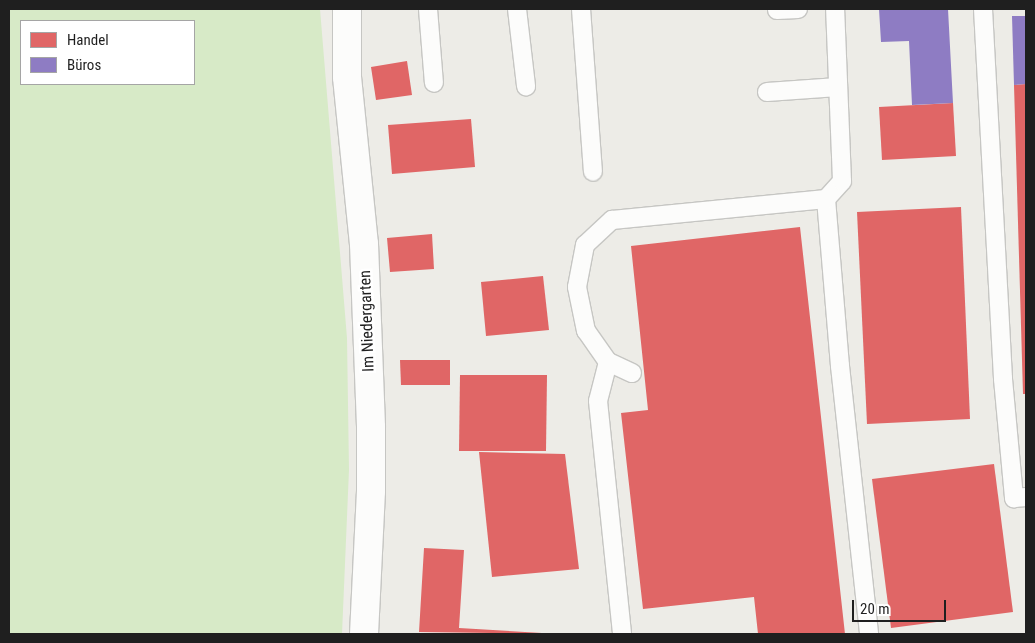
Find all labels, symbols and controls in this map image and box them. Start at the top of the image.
legend [20,20,195,85]
text: Handel [67,31,109,49]
text: Büros [67,56,101,74]
street label: Im Niedergarten [356,270,378,372]
scale bar [855,590,949,622]
text: 20 m [860,600,890,618]

